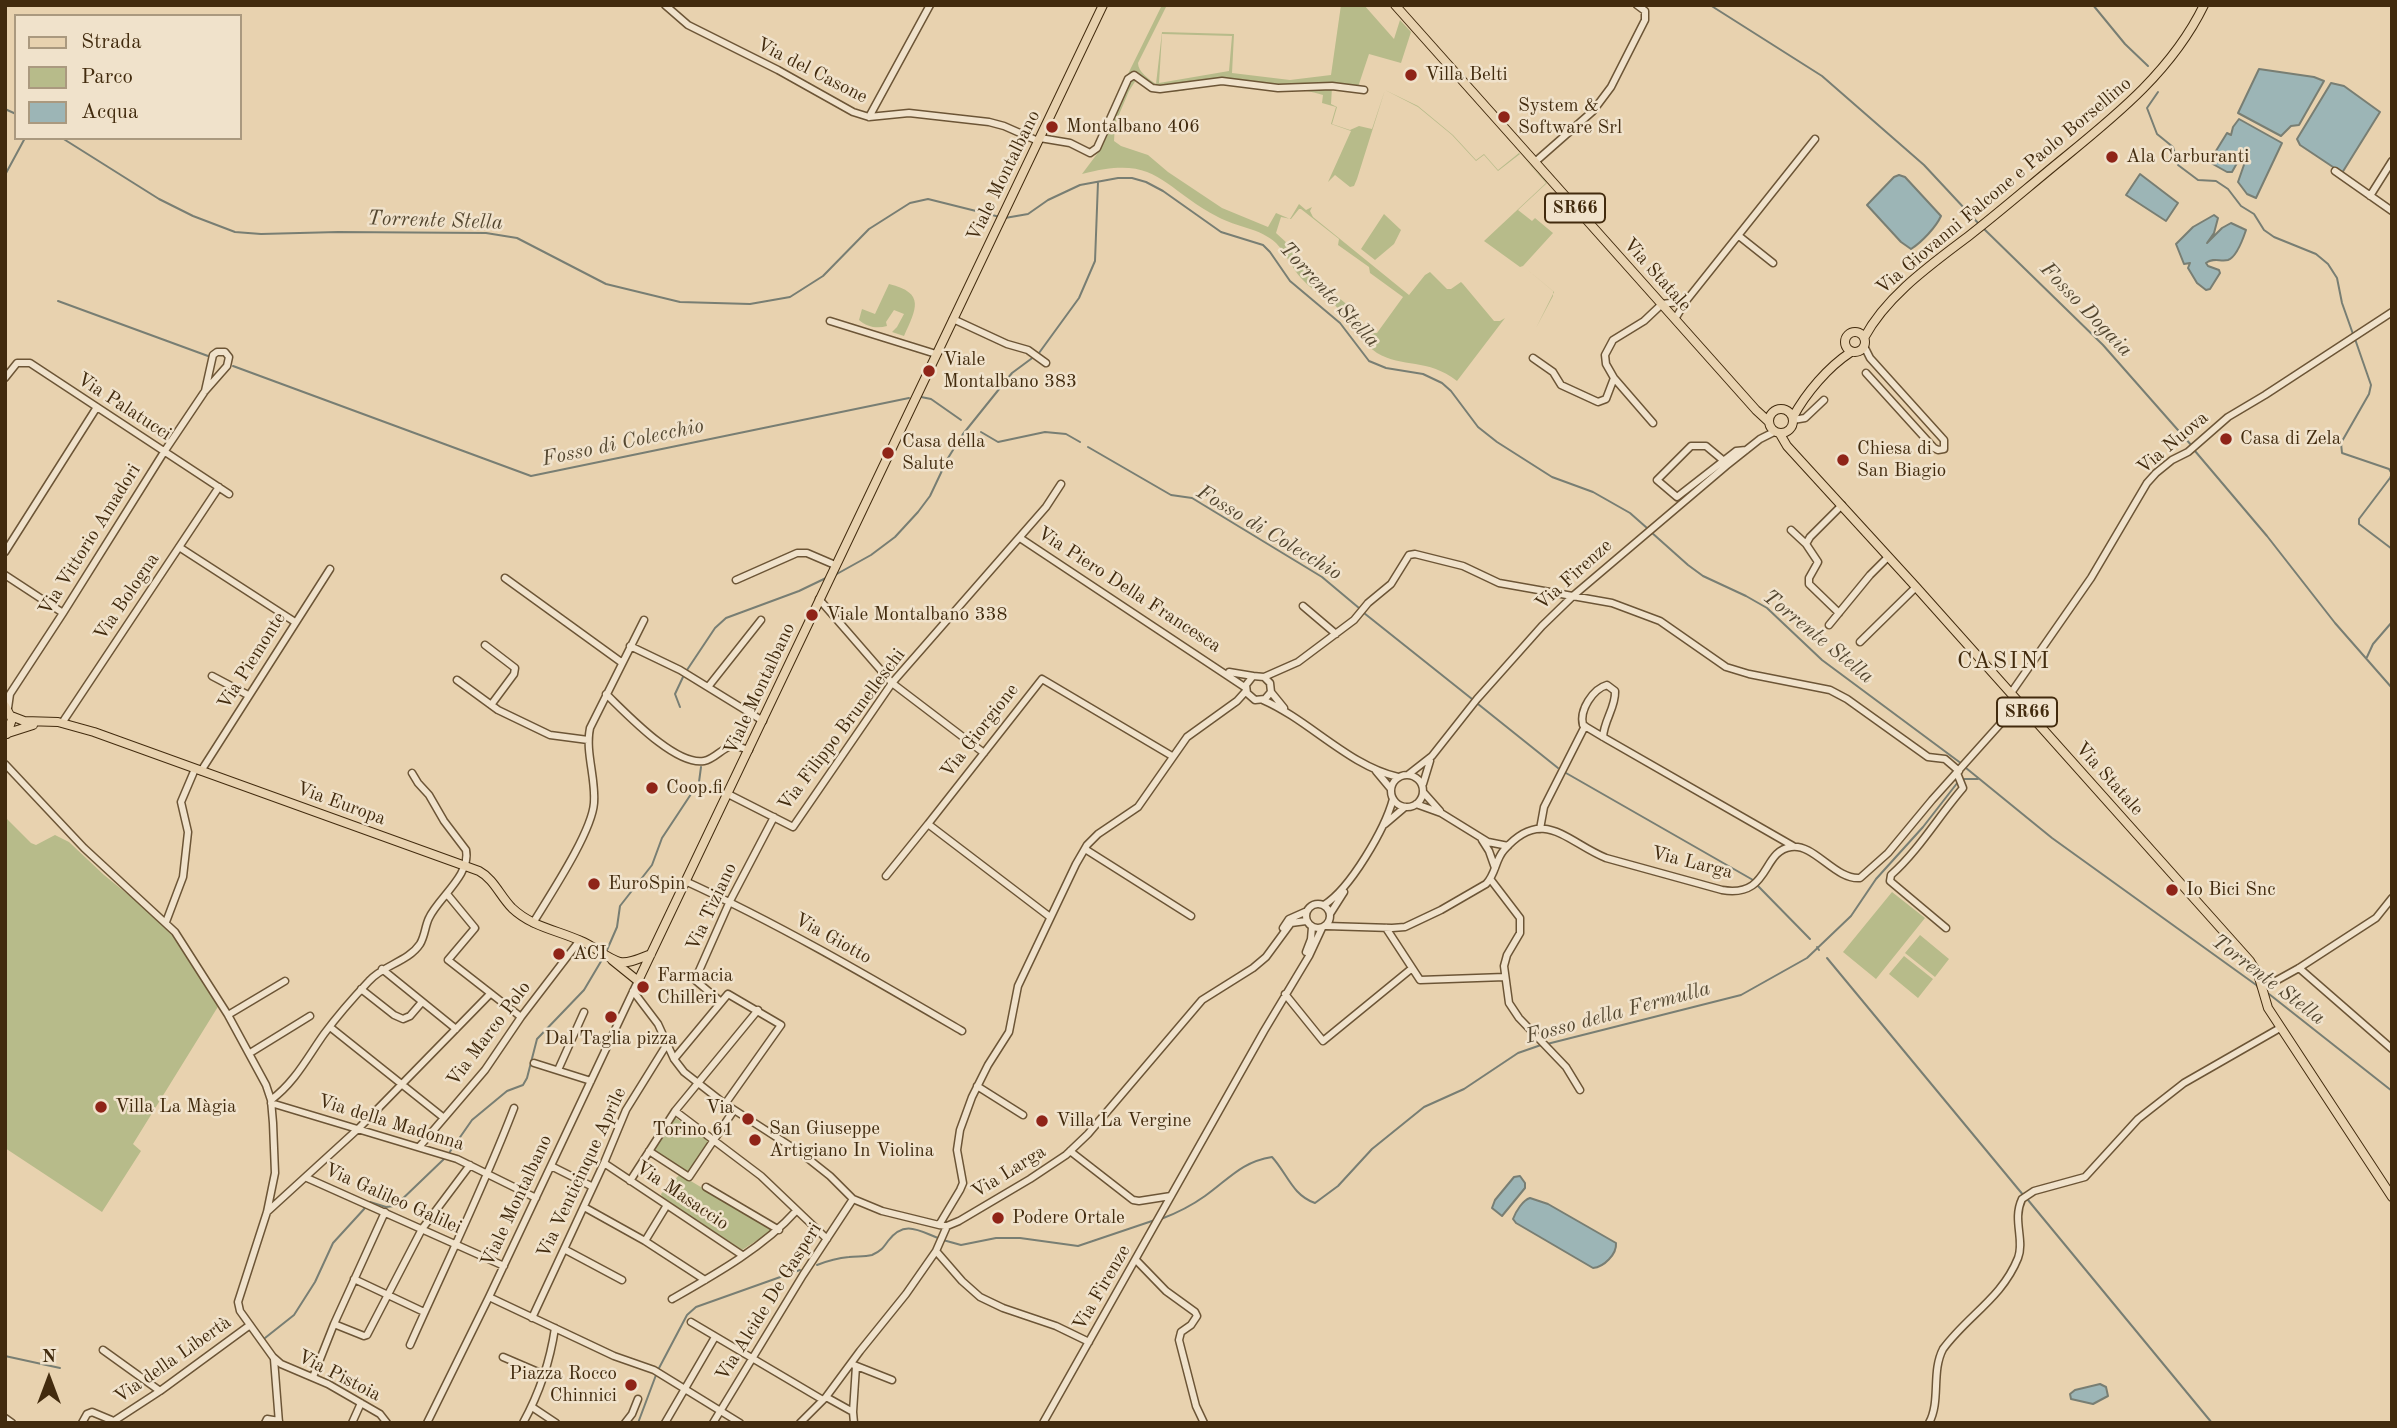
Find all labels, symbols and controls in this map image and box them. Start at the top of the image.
legend [14,14,242,140]
text: Strada [81,32,142,53]
street label: Via del Casone [753,33,871,109]
place label: Villa Belti [1425,64,1508,86]
text: Parco [81,67,133,88]
marker: Villa Belti [1403,67,1419,83]
street label: Via Giovanni Falcone e Paolo Borsellino [1872,72,2136,300]
place label: System & Software Srl [1518,95,1622,139]
text: Acqua [81,102,138,123]
street label: Viale Montalbano [962,107,1046,245]
marker: System & Software Srl [1496,109,1512,125]
place label: Montalbano 406 [1066,116,1200,138]
marker: Montalbano 406 [1044,119,1060,135]
place label: Ala Carburanti [2126,146,2249,168]
marker: Ala Carburanti [2104,149,2120,165]
road number: SR66 [1545,194,1605,223]
water label: Torrente Stella [367,206,503,236]
street label: Via Statale [1618,233,1696,317]
water label: Torrente Stella [1273,237,1385,353]
water label: Fosso Dogaia [2034,257,2138,363]
place label: Viale Montalbano 383 [943,349,1077,393]
marker: Viale Montalbano 383 [921,363,937,379]
street label: Via Palatucci [72,368,176,446]
street label: Via Nuova [2133,407,2213,479]
water label: Fosso di Colecchio [540,414,706,472]
place label: Casa di Zela [2240,428,2341,450]
place label: Casa della Salute [902,431,985,475]
marker: Casa di Zela [2218,431,2234,447]
place label: Chiesa di San Biagio [1857,438,1946,482]
marker: Casa della Salute [880,445,896,461]
marker: Chiesa di San Biagio [1835,452,1851,468]
street label: Via Vittorio Amadori [34,460,146,620]
water label: Fosso di Colecchio [1192,480,1346,586]
street label: Via Piero Della Francesca [1033,522,1225,658]
street label: Via Firenze [1531,535,1617,615]
street label: Via Bologna [89,549,165,645]
water label: Torrente Stella [1757,584,1879,690]
place label: Viale Montalbano 338 [826,604,1007,626]
marker: Viale Montalbano 338 [804,607,820,623]
street label: Via Piemonte [213,608,291,714]
street label: Viale Montalbano [719,619,801,759]
street label: Via Filippo Brunelleschi [774,644,910,816]
district label: CASINI [1958,648,2050,676]
street label: Via Giorgione [936,679,1024,783]
road number: SR66 [1997,698,2057,726]
street label: Via Statale [2070,737,2148,821]
street label: Via Europa [293,777,389,831]
place label: Coop.fi [666,777,723,799]
marker: Coop.fi [644,780,660,796]
street label: Via Larga [1649,842,1735,884]
street label: Via Tiziano [682,859,742,955]
place label: EuroSpin [608,873,685,895]
marker: EuroSpin [586,876,602,892]
place label: Io Bici Snc [2186,879,2276,901]
marker: Io Bici Snc [2164,882,2180,898]
street label: Via Giotto [790,909,876,969]
water label: Torrente Stella [2206,929,2330,1031]
place label: ACI [573,943,607,965]
marker: ACI [551,946,567,962]
place label: Farmacia Chilleri [657,965,733,1009]
water label: Fosso della Fermulla [1523,976,1713,1050]
street label: Via Marco Polo [442,977,536,1091]
marker: Farmacia Chilleri [635,979,651,995]
marker: Dal Taglia pizza [603,1009,619,1025]
place label: Dal Taglia pizza [545,1028,677,1050]
street label: Via Venticinque Aprile [532,1084,632,1262]
street label: Via della Madonna [315,1090,467,1156]
place label: Villa La Màgia [115,1096,236,1118]
place label: Via Torino 61 [652,1097,734,1141]
marker: Villa La Màgia [93,1099,109,1115]
place label: Villa La Vergine [1056,1110,1191,1132]
marker: Via Torino 61 [740,1111,756,1127]
marker: Villa La Vergine [1034,1113,1050,1129]
place label: San Giuseppe Artigiano In Violina [769,1118,934,1162]
street label: Viale Montalbano [476,1131,558,1271]
marker: San Giuseppe Artigiano In Violina [747,1132,763,1148]
street label: Via Larga [968,1140,1050,1204]
street label: Via Masaccio [631,1156,733,1236]
street label: Via Galileo Galilei [321,1159,465,1239]
place label: Podere Ortale [1012,1207,1125,1229]
marker: Podere Ortale [990,1210,1006,1226]
street label: Via Alcide De Gasperi [711,1219,827,1385]
street label: Via Firenze [1068,1241,1136,1335]
street label: Via della Libertà [110,1311,236,1409]
north arrow [14,1344,84,1414]
street label: Via Pistoia [293,1345,385,1407]
text: N [42,1348,56,1367]
place label: Piazza Rocco Chinnici [509,1363,617,1407]
marker: Piazza Rocco Chinnici [623,1377,639,1393]

